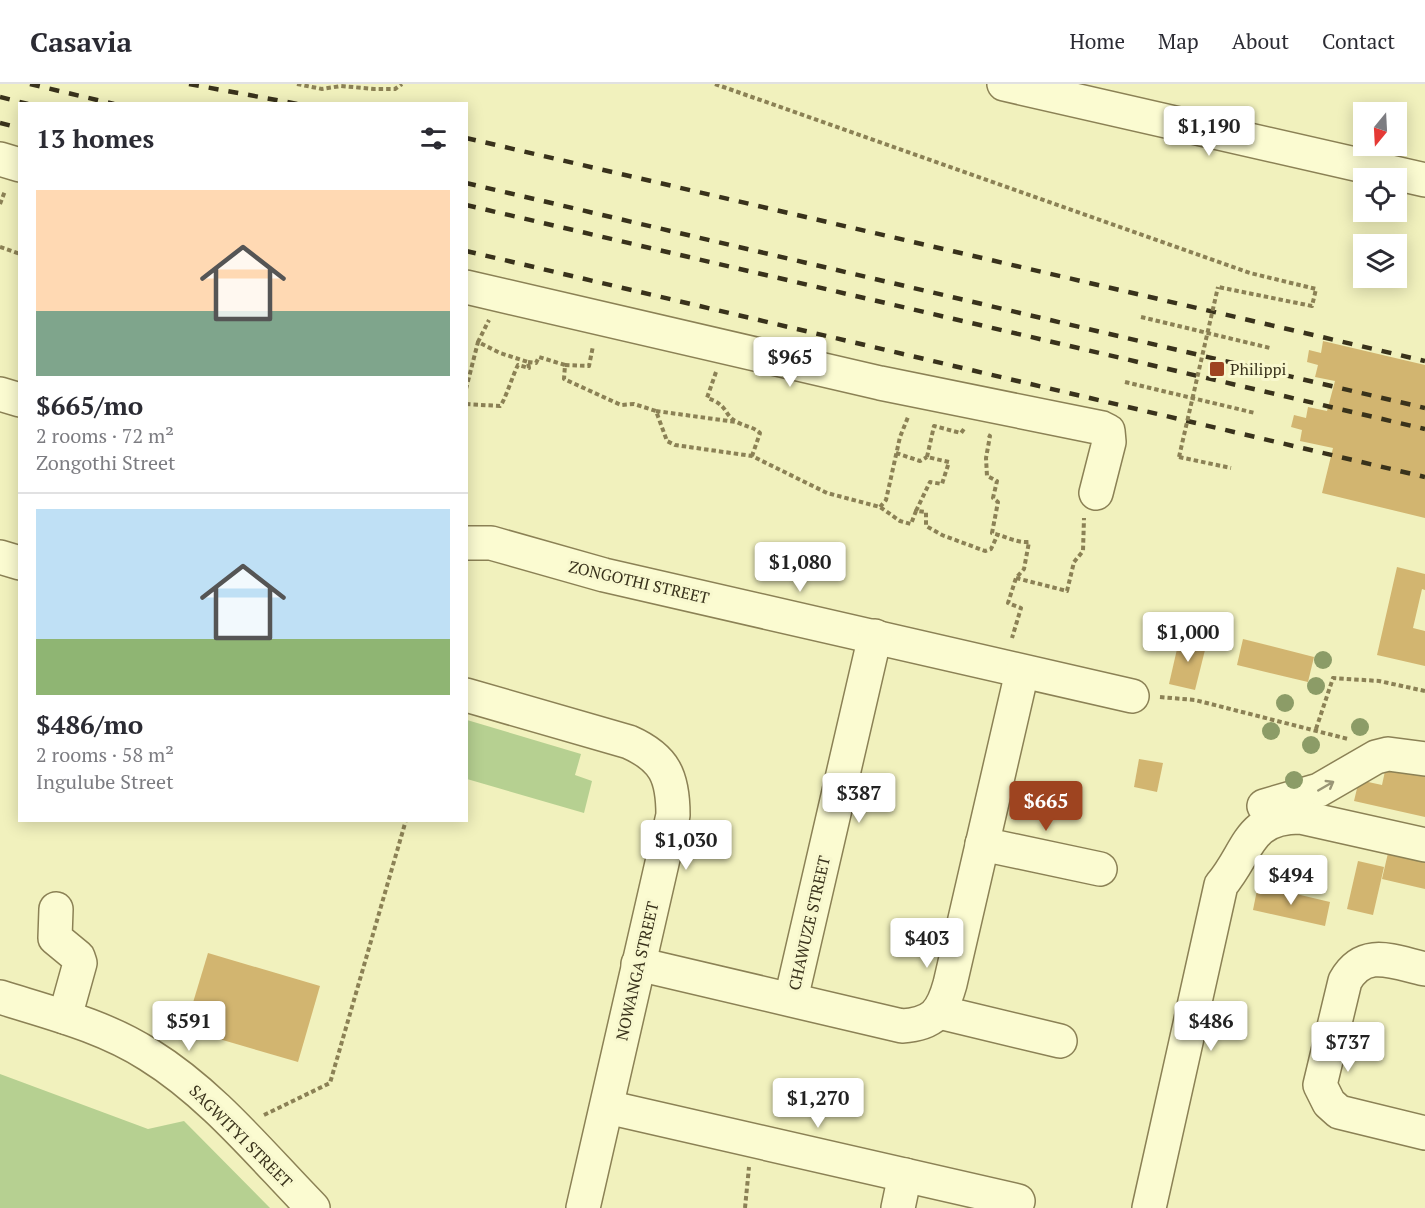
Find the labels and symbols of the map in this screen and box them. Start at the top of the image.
north arrow [1353,102,1407,156]
pin: $1,190 [1160,106,1258,157]
pin: $965 [754,337,826,388]
place label: Philippi [1230,358,1286,380]
marker: Philippi [1208,360,1226,378]
pin: $1,080 [751,542,849,593]
street label: ZONGOTHI STREET [567,555,712,609]
pin: $1,000 [1139,612,1237,663]
pin: $387 [823,773,895,824]
one-way arrow [1316,780,1334,791]
pin: $665 [1010,781,1082,832]
pin: $1,030 [637,820,735,871]
street label: CHAWUZE STREET [783,854,835,992]
pin: $494 [1255,855,1327,906]
street label: NOWANGA STREET [610,899,664,1043]
pin: $403 [891,918,963,969]
pin: $591 [153,1001,225,1052]
pin: $486 [1175,1001,1247,1052]
pin: $737 [1312,1022,1384,1073]
pin: $1,270 [769,1078,867,1129]
street label: SAGWITYI STREET [185,1080,297,1192]

